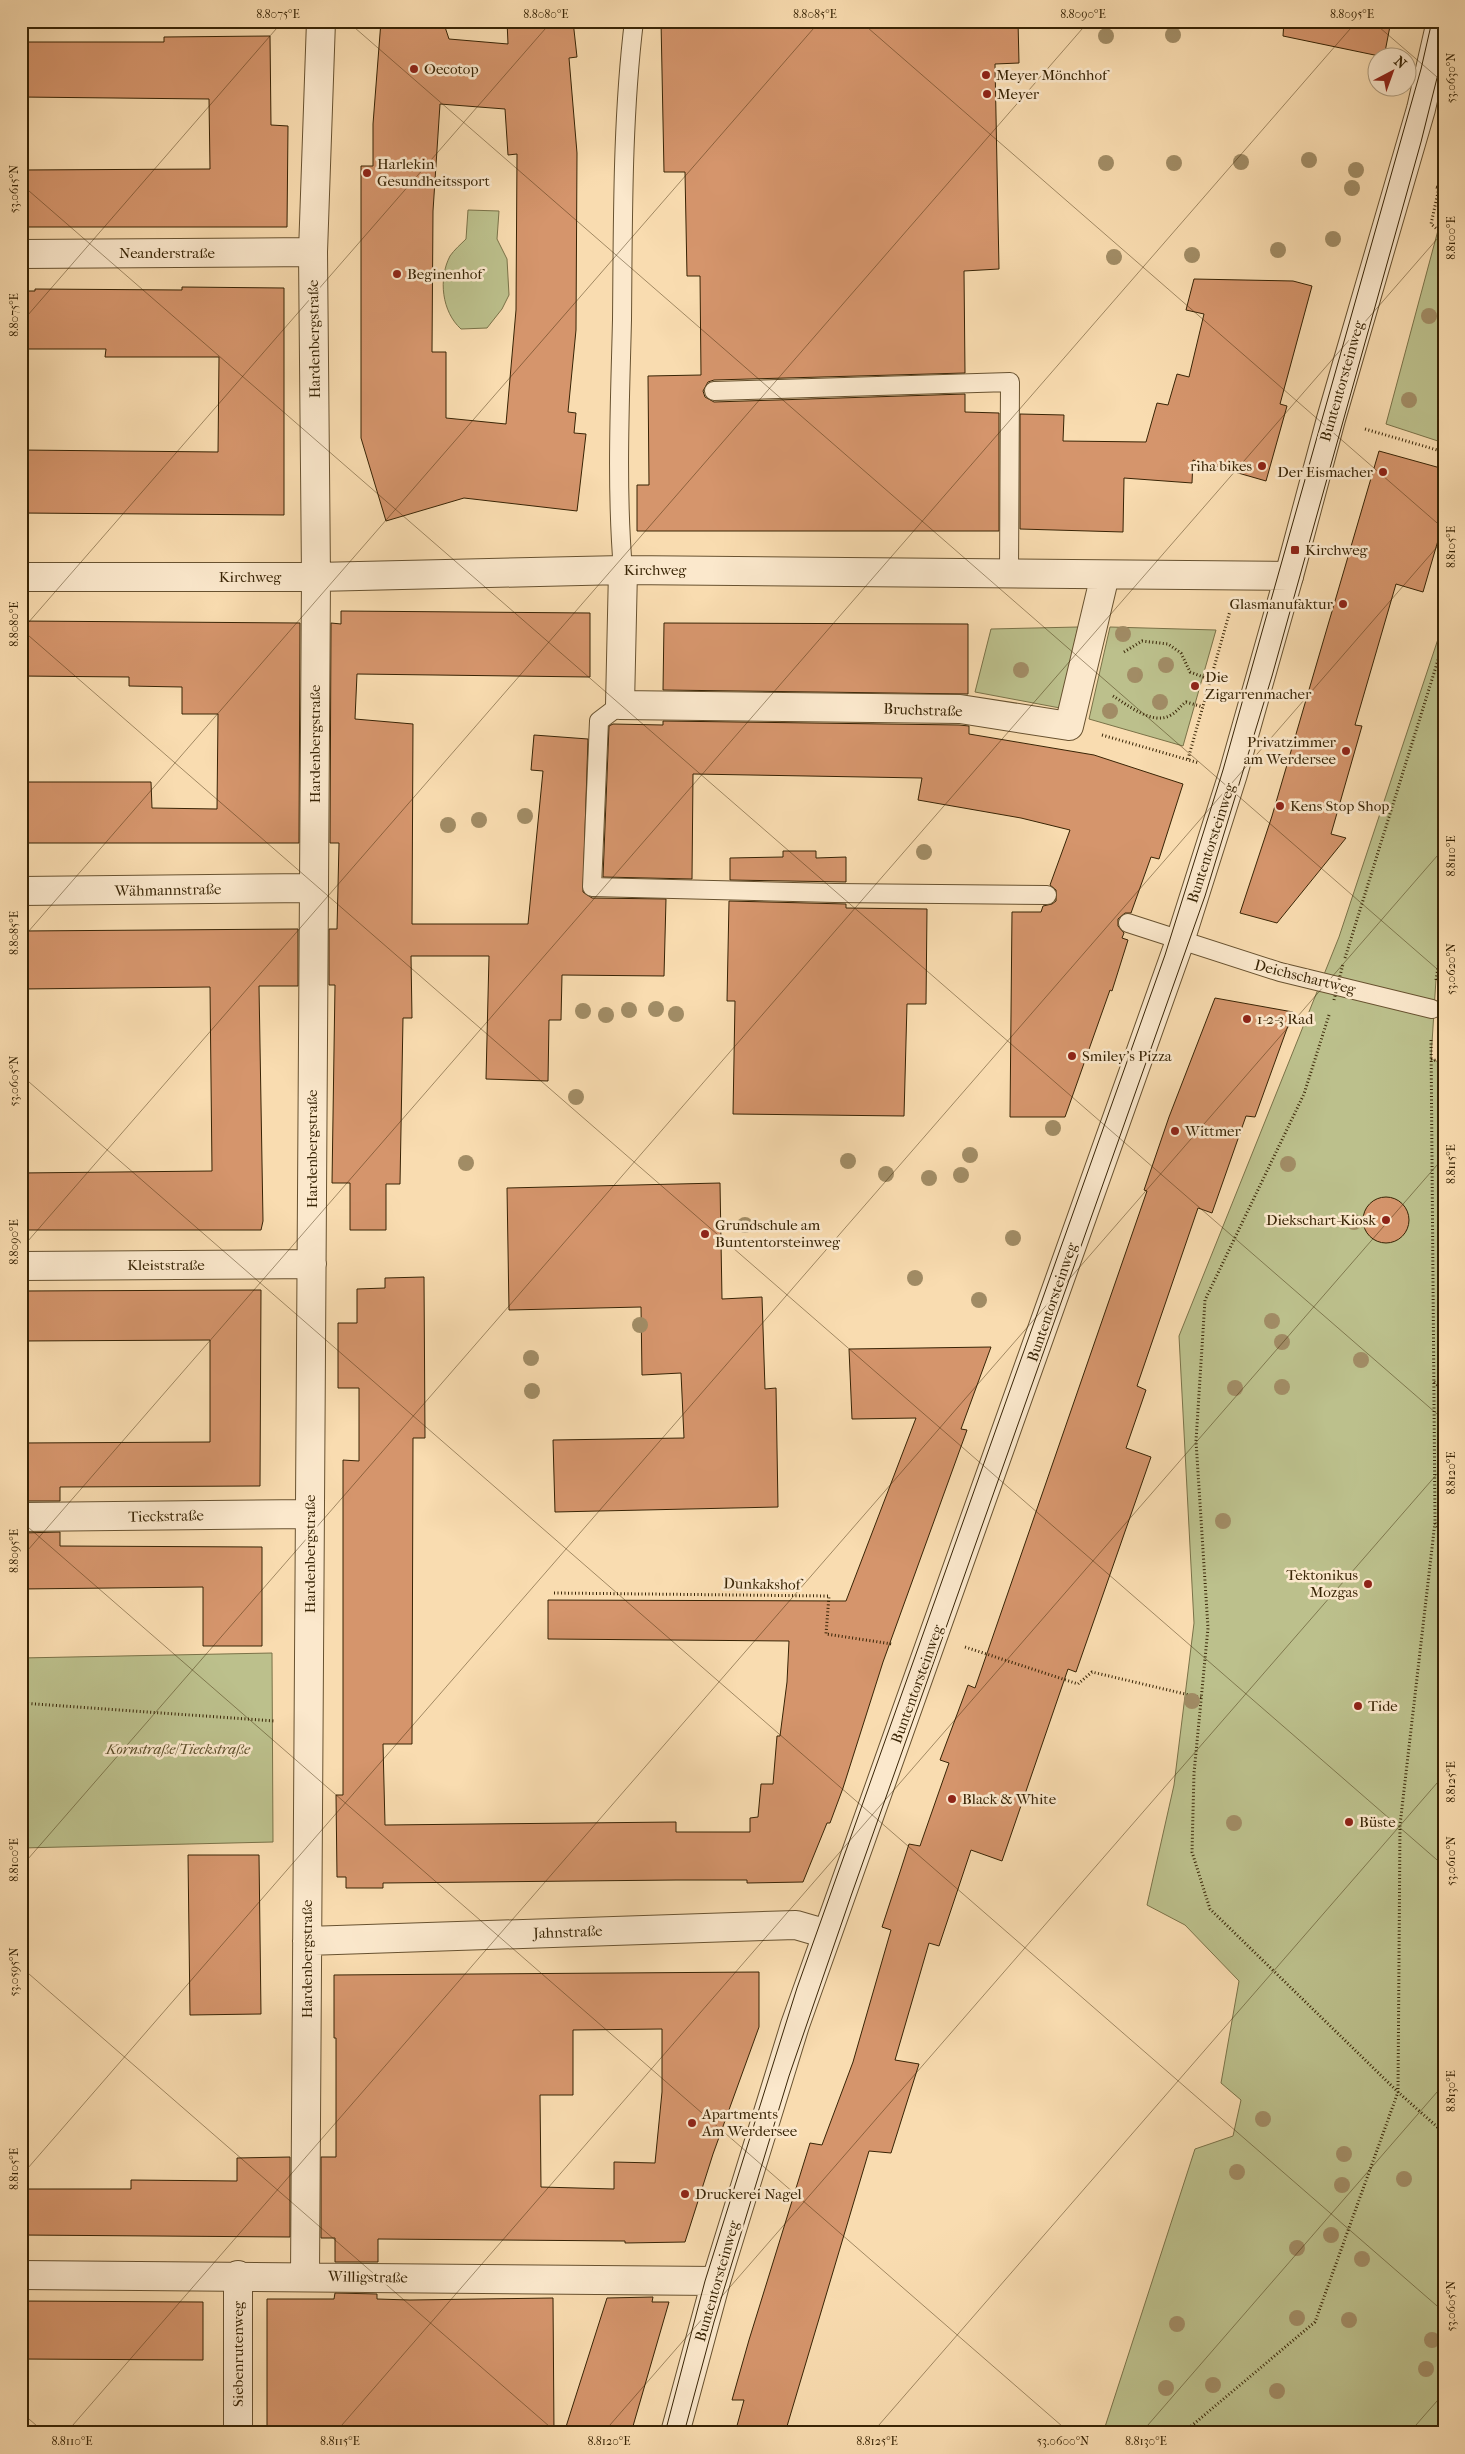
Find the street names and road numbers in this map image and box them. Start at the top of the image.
street label: Neanderstraße [119,244,216,262]
street label: Hardenbergstraße [304,279,324,398]
street label: Buntentorsteinweg [1316,318,1368,444]
street label: Kirchweg [624,561,687,579]
street label: Kirchweg [219,568,282,586]
street label: Hardenbergstraße [306,684,324,803]
street label: Bruchstraße [883,700,964,720]
street label: Buntentorsteinweg [1183,780,1239,905]
street label: Wähmannstraße [114,880,222,900]
street label: Deichschartweg [1252,956,1358,999]
street label: Hardenbergstraße [303,1089,321,1208]
street label: Buntentorsteinweg [1023,1239,1081,1364]
street label: Kleiststraße [127,1256,205,1274]
street label: Hardenbergstraße [301,1494,319,1613]
street label: Tieckstraße [128,1506,205,1526]
street label: Dunkakshof [723,1574,804,1594]
street label: Buntentorsteinweg [887,1621,947,1746]
street label: Hardenbergstraße [298,1899,316,2018]
street label: Jahnstraße [532,1922,603,1942]
street label: Buntentorsteinweg [691,2218,743,2344]
street label: Willigstraße [327,2267,409,2287]
street label: Siebenrutenweg [229,2300,247,2407]

